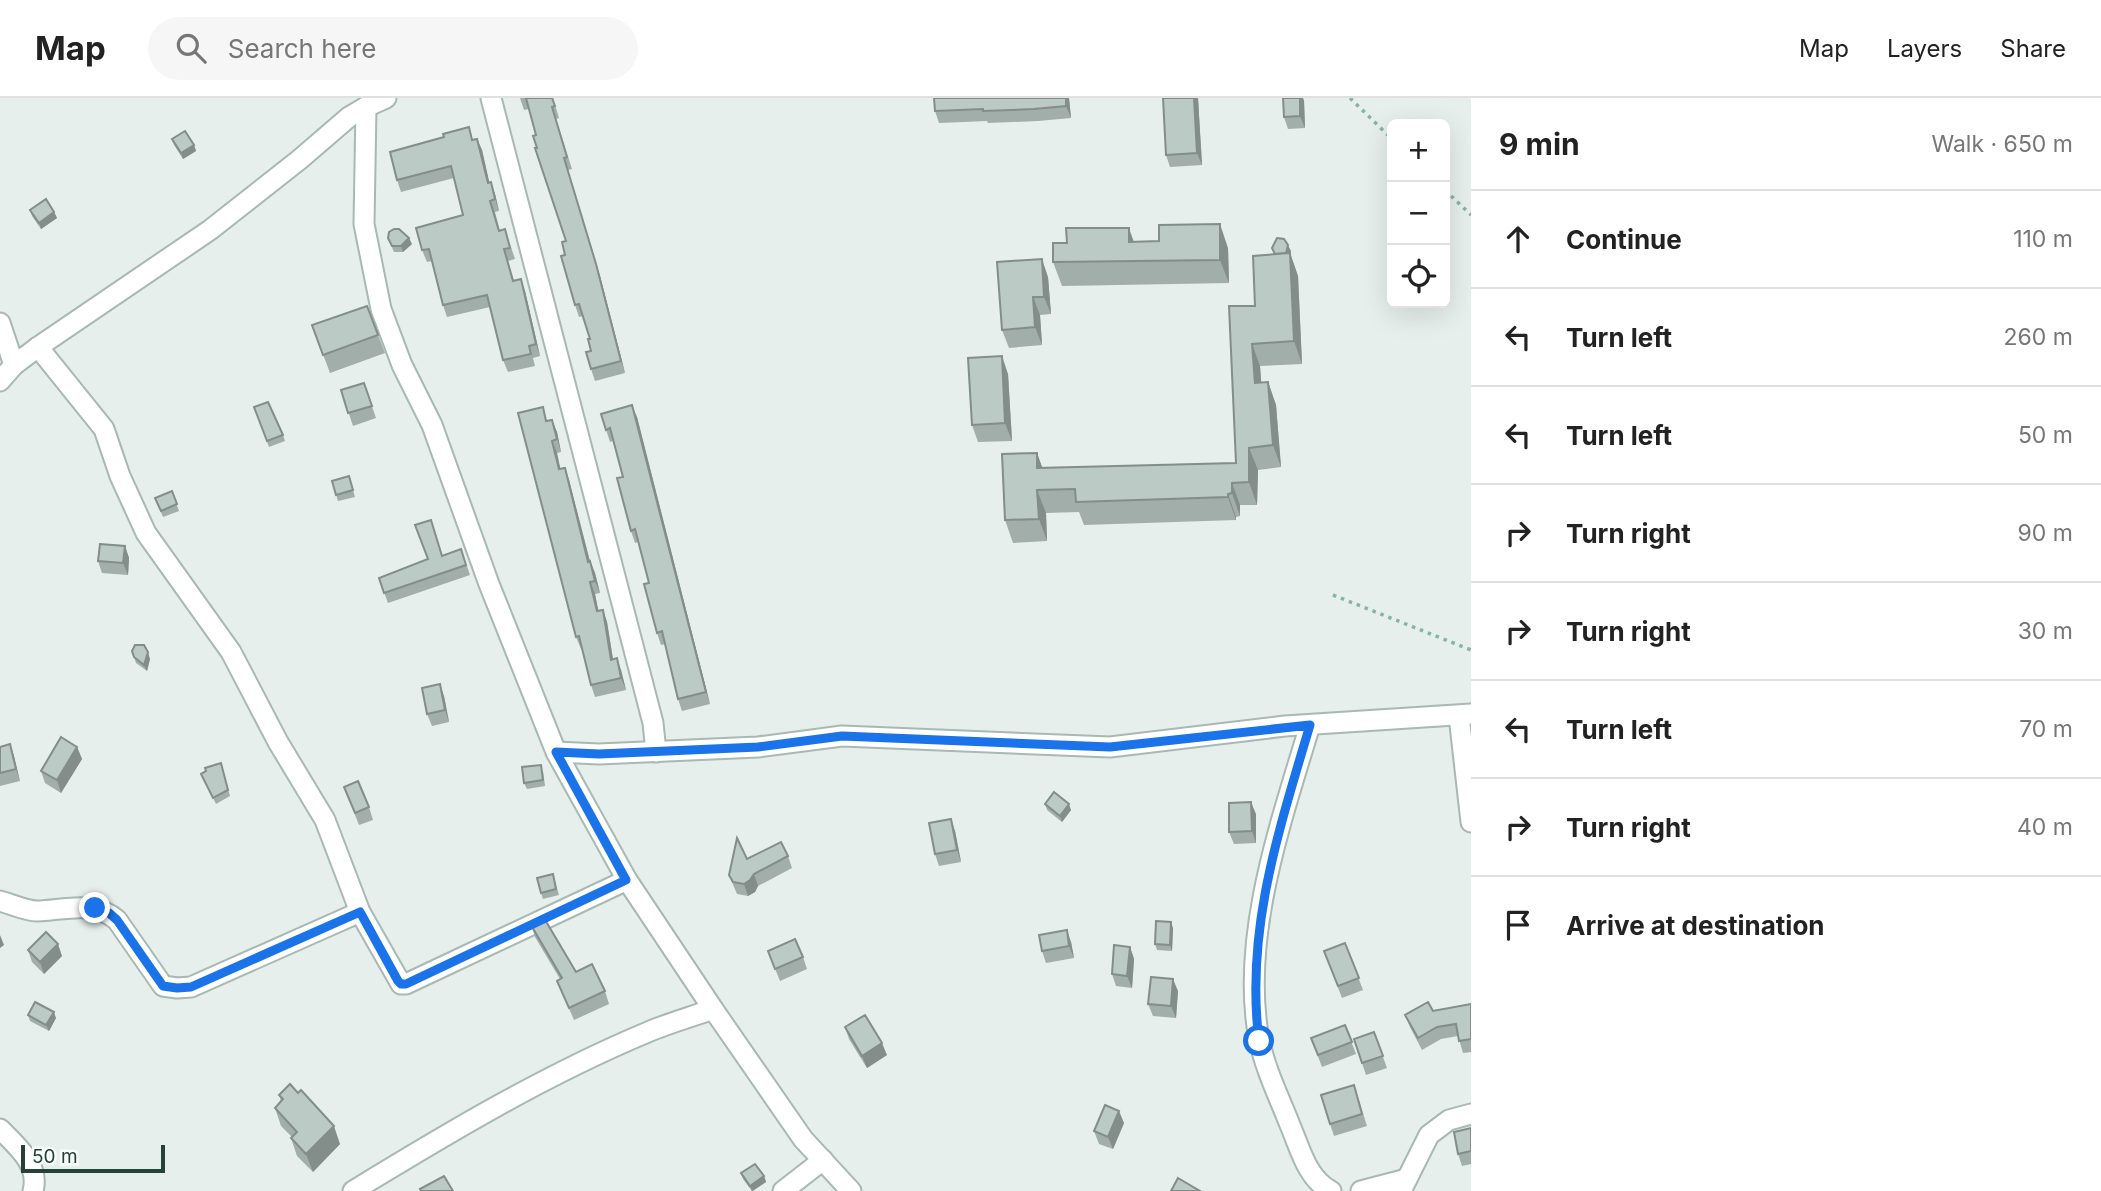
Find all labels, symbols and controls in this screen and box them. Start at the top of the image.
search box [148,17,638,80]
text: Map [35,28,106,68]
icon: search [172,29,210,67]
text: Search here [228,33,376,64]
text: Map [1799,34,1849,63]
text: Layers [1887,34,1962,63]
text: Share [2000,34,2066,63]
map controls [1387,119,1450,308]
button: + [1387,119,1450,182]
text: 9 min [1499,126,1580,162]
text: Walk · 650 m [1931,130,2073,158]
button: − [1387,182,1450,245]
icon: ahead [1499,220,1537,258]
text: Continue [1566,224,1682,255]
text: 110 m [2013,225,2073,253]
button: locate [1387,245,1450,308]
icon: left [1499,318,1537,356]
text: Turn left [1566,322,1672,353]
text: 260 m [2004,323,2073,351]
icon: left [1499,416,1537,454]
text: Turn left [1566,420,1672,451]
text: 50 m [2018,421,2073,449]
icon: right [1499,514,1537,552]
text: Turn right [1566,518,1691,549]
text: 90 m [2018,519,2073,547]
icon: right [1499,612,1537,650]
text: Turn right [1566,616,1691,647]
text: 30 m [2018,617,2073,645]
icon: left [1499,710,1537,748]
text: Turn left [1566,714,1672,745]
text: 70 m [2019,715,2073,743]
icon: right [1499,808,1537,846]
text: Turn right [1566,812,1691,843]
text: 40 m [2017,813,2073,841]
route end [79,892,110,923]
icon: arrive [1499,906,1537,944]
text: Arrive at destination [1566,910,1825,941]
route start [1243,1025,1274,1056]
scale bar [21,1142,164,1174]
text: 50 m [32,1145,78,1168]

